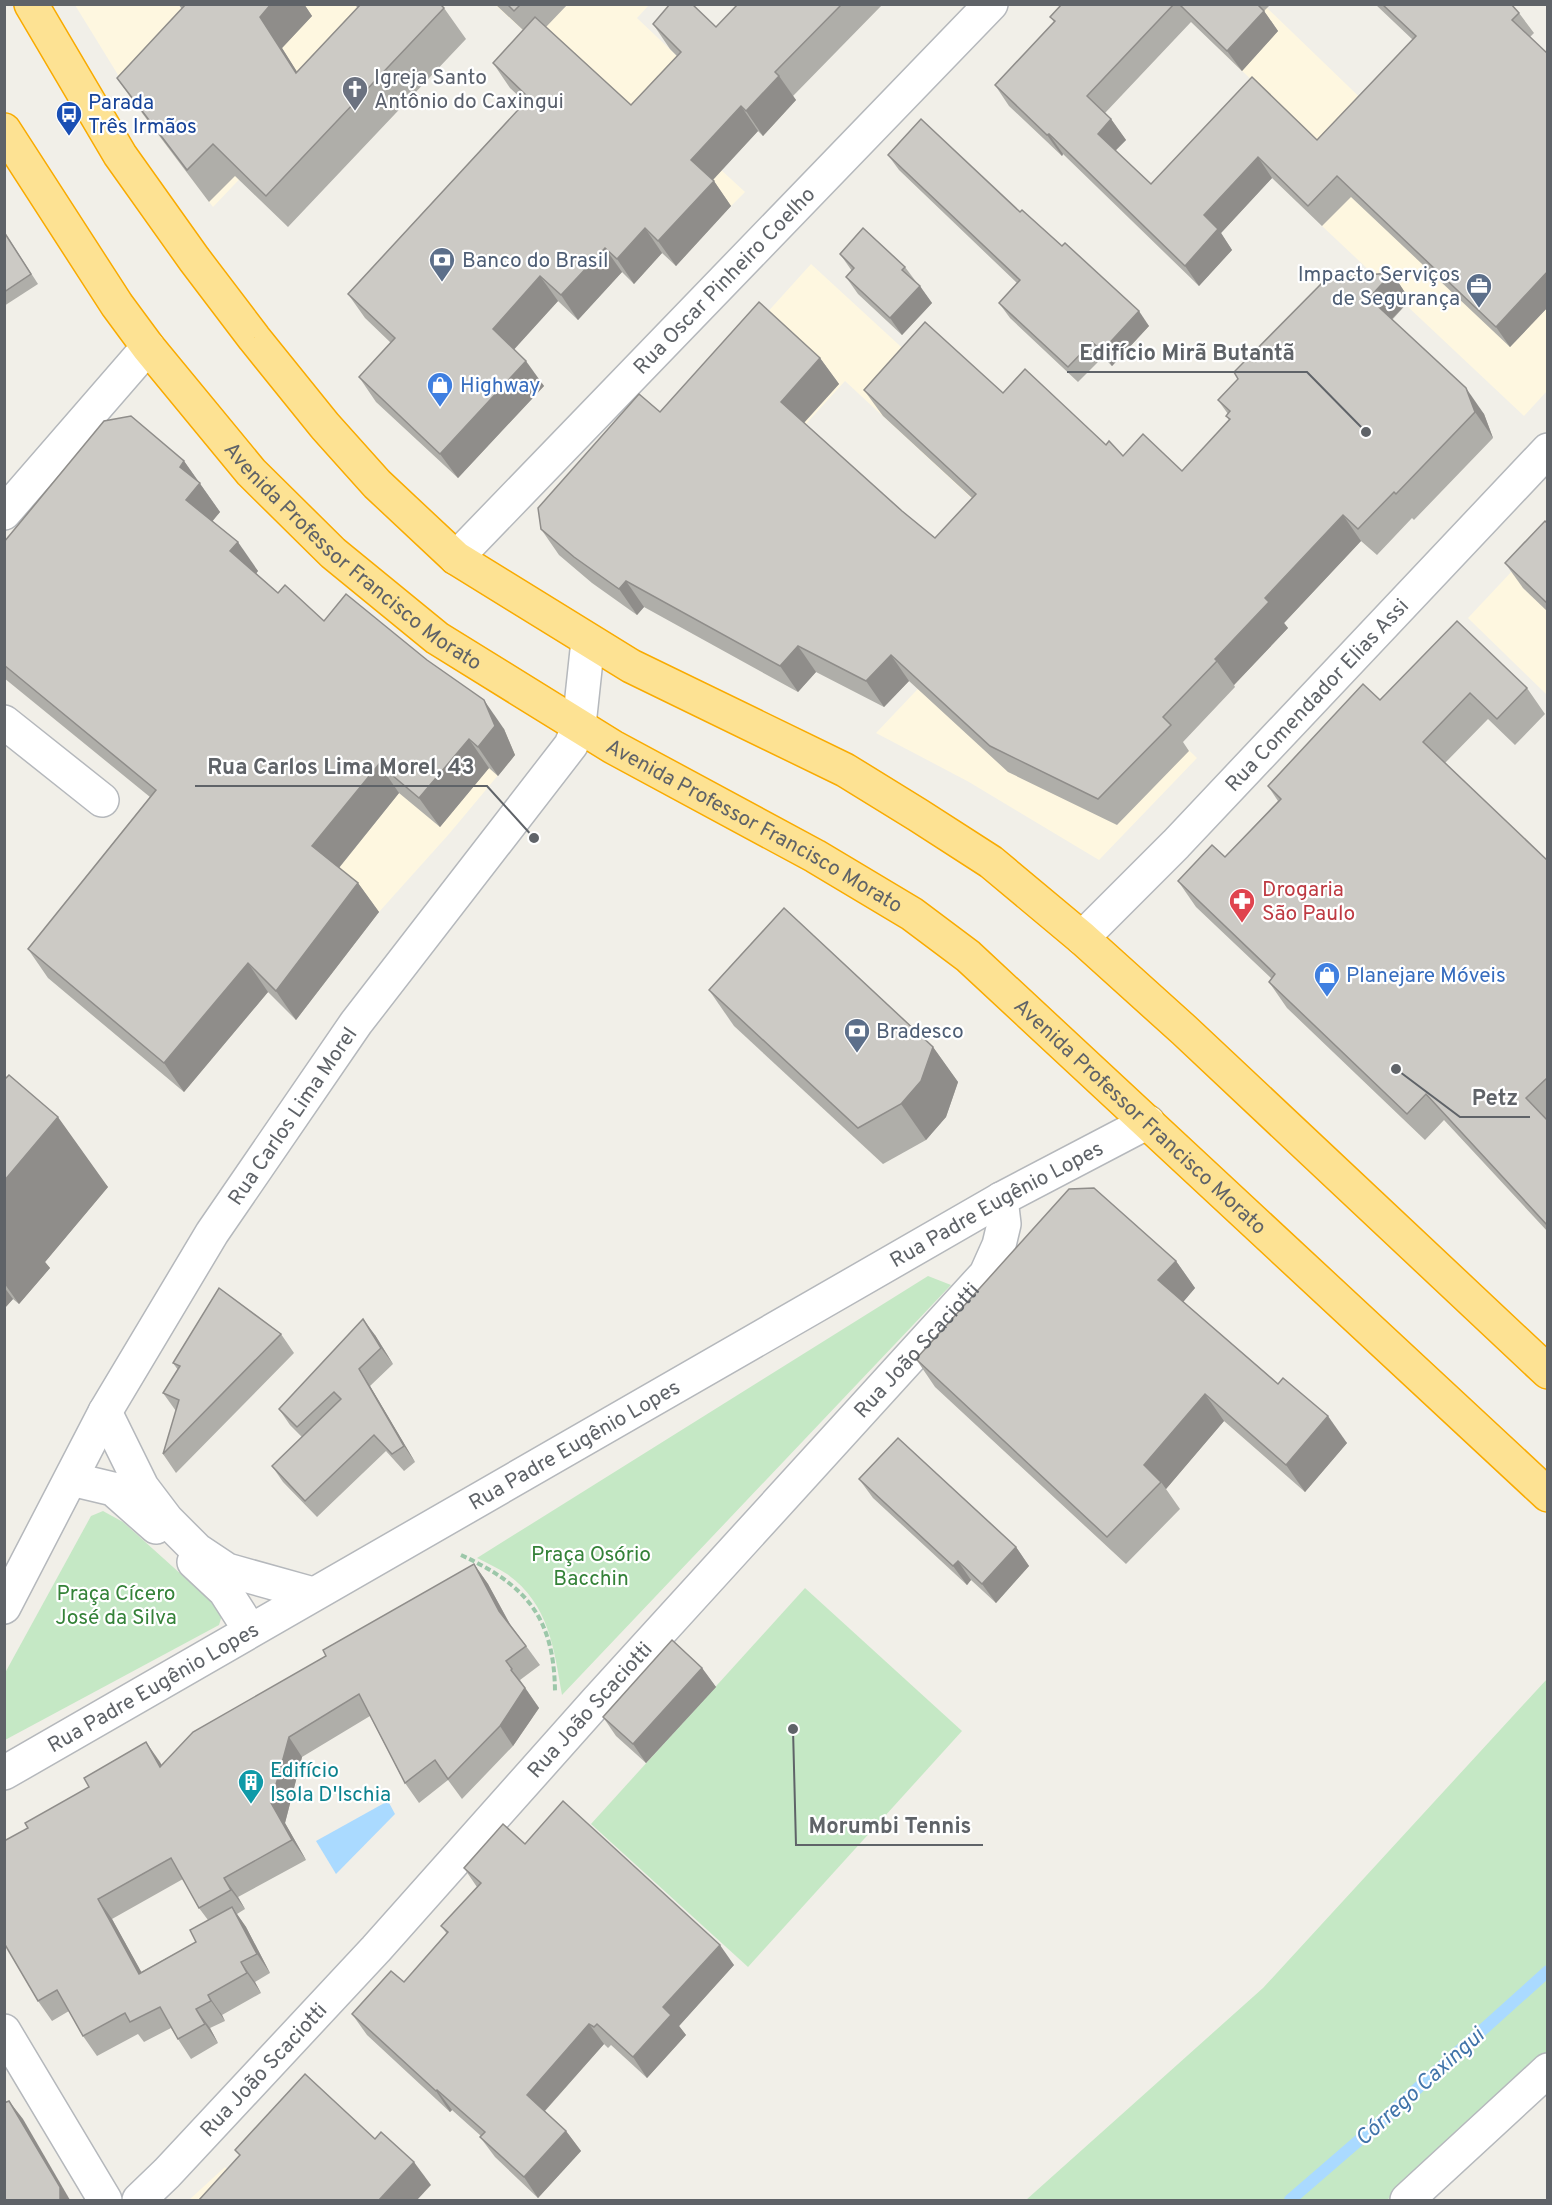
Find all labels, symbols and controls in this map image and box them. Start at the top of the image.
place label: Igreja Santo Antônio do Caxingui [374,65,564,116]
church icon: Igreja Santo Antônio do Caxingui [340,74,370,112]
place label: Parada Três Irmãos [88,90,197,141]
bus stop icon: Parada Três Irmãos [54,99,84,137]
street label: Rua Oscar Pinheiro Coelho [628,182,822,381]
bank icon: Banco do Brasil [427,245,457,283]
place label: Banco do Brasil [462,248,608,275]
place label: Impacto Serviços de Segurança [1298,262,1460,313]
office icon: Impacto Serviços de Segurança [1464,271,1494,309]
callout: Edifício Mirã Butantã [1067,332,1307,372]
text: Edifício Mirã Butantã [1079,341,1295,368]
shop icon: Highway [425,370,455,408]
place label: Highway [460,373,540,400]
street label: Avenida Professor Francisco Morato [217,437,486,677]
street label: Rua Comendador Elias Assi [1220,594,1416,798]
street label: Avenida Professor Francisco Morato [601,734,907,920]
callout: Rua Carlos Lima Morel, 43 [195,746,487,786]
text: Rua Carlos Lima Morel, 43 [207,755,475,782]
place label: Drogaria São Paulo [1262,877,1355,928]
pharmacy icon: Drogaria São Paulo [1227,886,1257,924]
shop icon: Planejare Móveis [1312,960,1342,998]
place label: Planejare Móveis [1346,963,1506,990]
street label: Avenida Professor Francisco Morato [1007,993,1271,1241]
bank icon: Bradesco [842,1016,872,1054]
place label: Bradesco [876,1019,964,1046]
street label: Rua Carlos Lima Morel [223,1022,364,1211]
callout: Petz [1460,1077,1530,1117]
text: Petz [1472,1086,1518,1113]
street label: Rua Padre Eugênio Lopes [886,1136,1108,1275]
street label: Rua João Scaciotti [849,1278,986,1425]
street label: Rua Padre Eugênio Lopes [464,1375,686,1517]
park label: Praça Osório Bacchin [531,1542,651,1593]
park label: Praça Cícero José da Silva [55,1581,177,1632]
street label: Rua Padre Eugênio Lopes [43,1617,264,1760]
street label: Rua João Scaciotti [522,1637,659,1785]
place label: Edifício Isola D'Ischia [270,1758,391,1809]
building icon: Edifício Isola D'Ischia [236,1767,266,1805]
callout: Morumbi Tennis [796,1805,983,1845]
text: Morumbi Tennis [809,1814,971,1841]
street label: Rua João Scaciotti [195,1998,334,2144]
water label: Córrego Caxingui [1351,2022,1492,2153]

